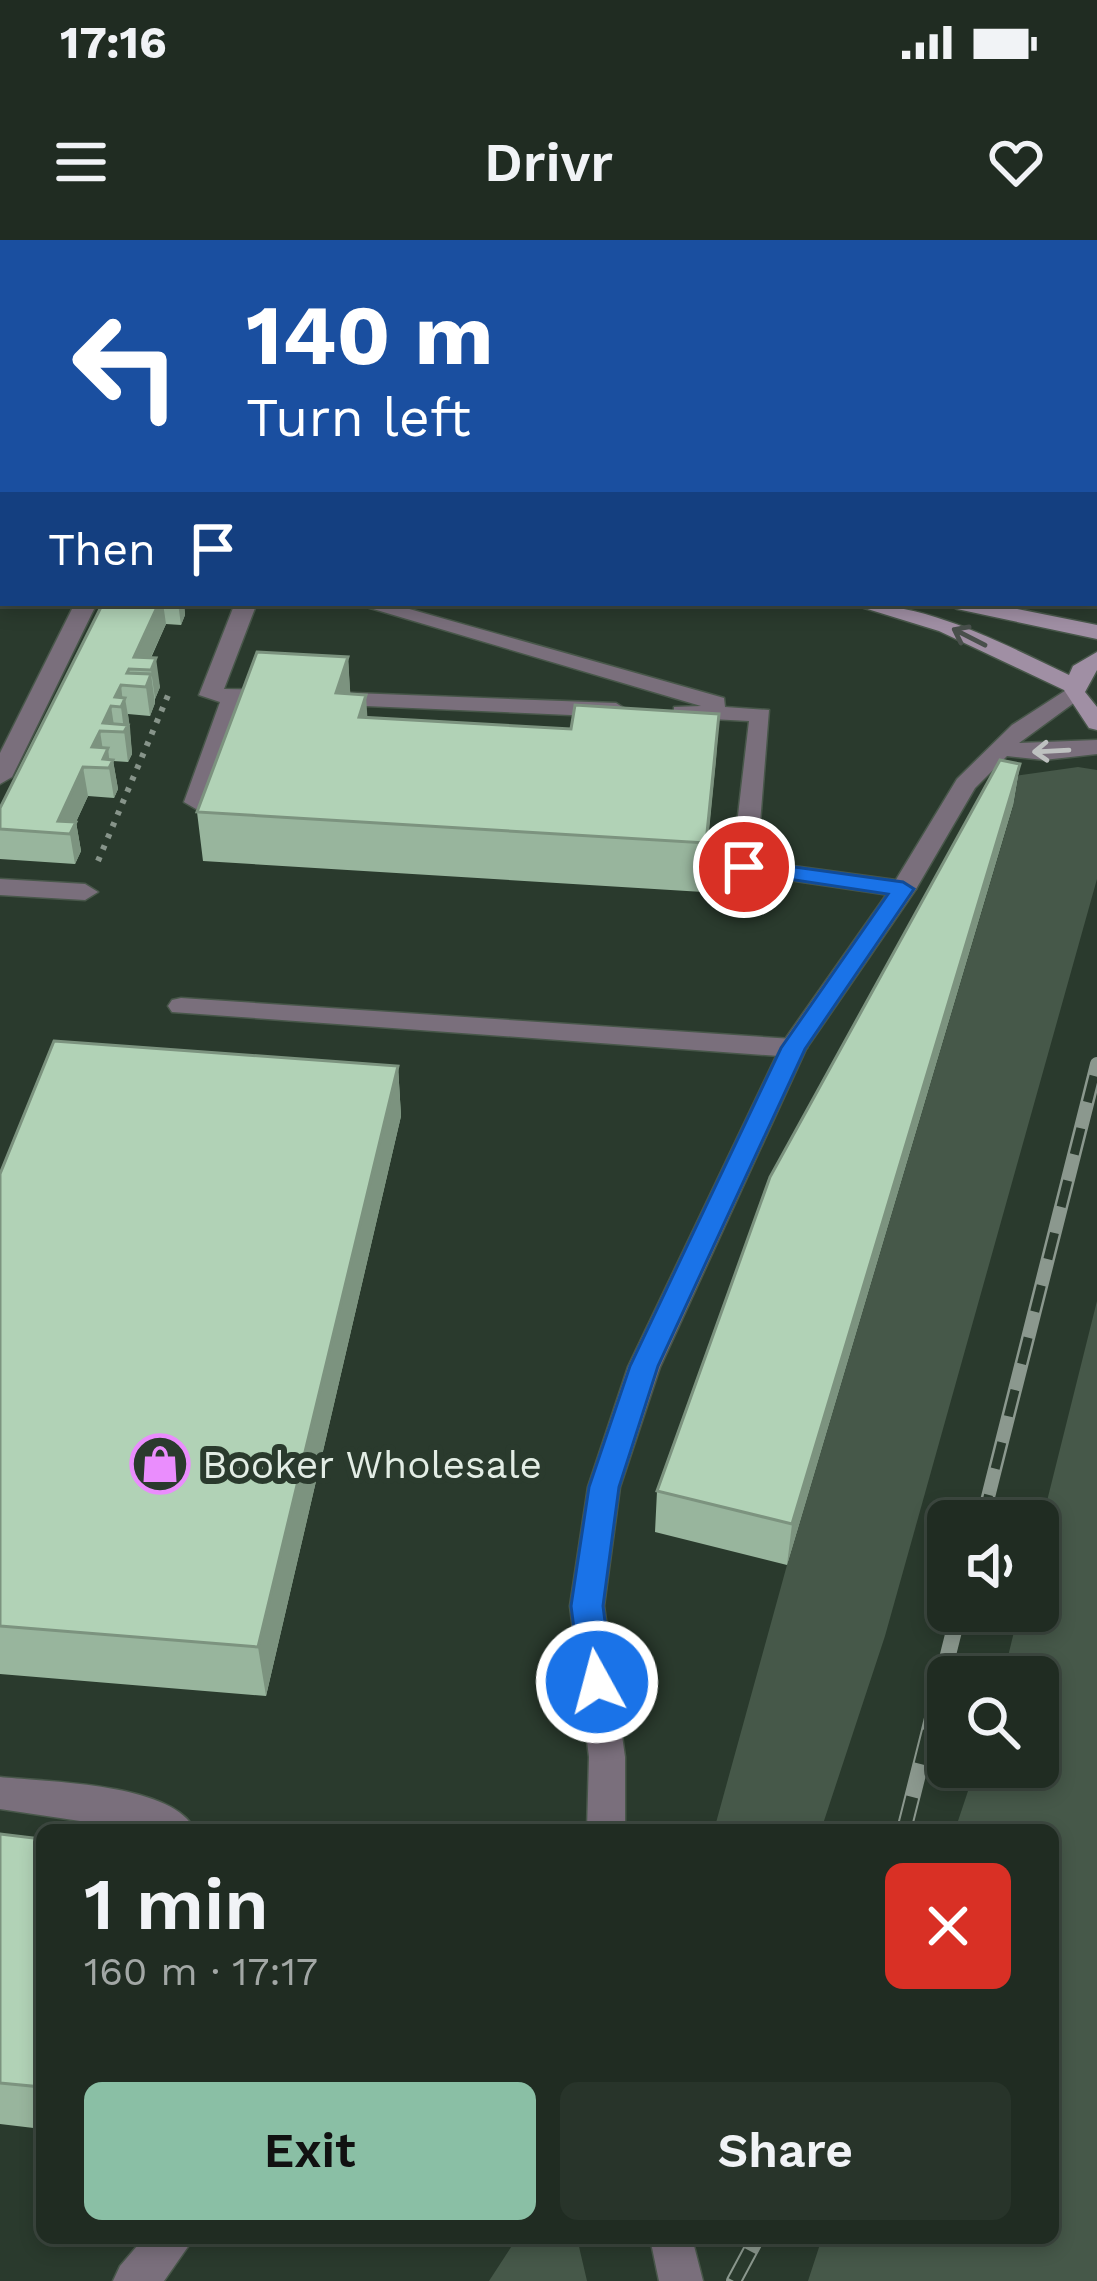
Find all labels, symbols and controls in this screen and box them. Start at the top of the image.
text: 17:16 [60,16,167,69]
icon: menu [48,129,114,195]
icon: heart [983,129,1049,195]
text: Drivr [484,131,613,194]
text: 140 m [246,286,494,384]
icon: left [48,288,204,444]
text: Turn left [246,386,471,449]
icon: arrive [180,516,246,582]
text: Then [48,523,156,576]
one-way arrow [952,625,987,648]
one-way arrow [1032,740,1071,763]
pin [693,816,795,918]
icon: arrive [711,834,777,900]
shop icon: Booker Wholesale [129,1433,191,1495]
place label: Booker Wholesale [202,1442,542,1487]
map controls [927,1500,1059,1788]
button: sound [927,1500,1059,1632]
position arrow [534,1619,660,1745]
button: search [927,1656,1059,1788]
text: 1 min [84,1862,269,1946]
button: close [885,1863,1011,1989]
text: 160 m · 17:17 [84,1949,318,1994]
button: Exit [84,2082,536,2220]
button: Share [560,2082,1011,2220]

